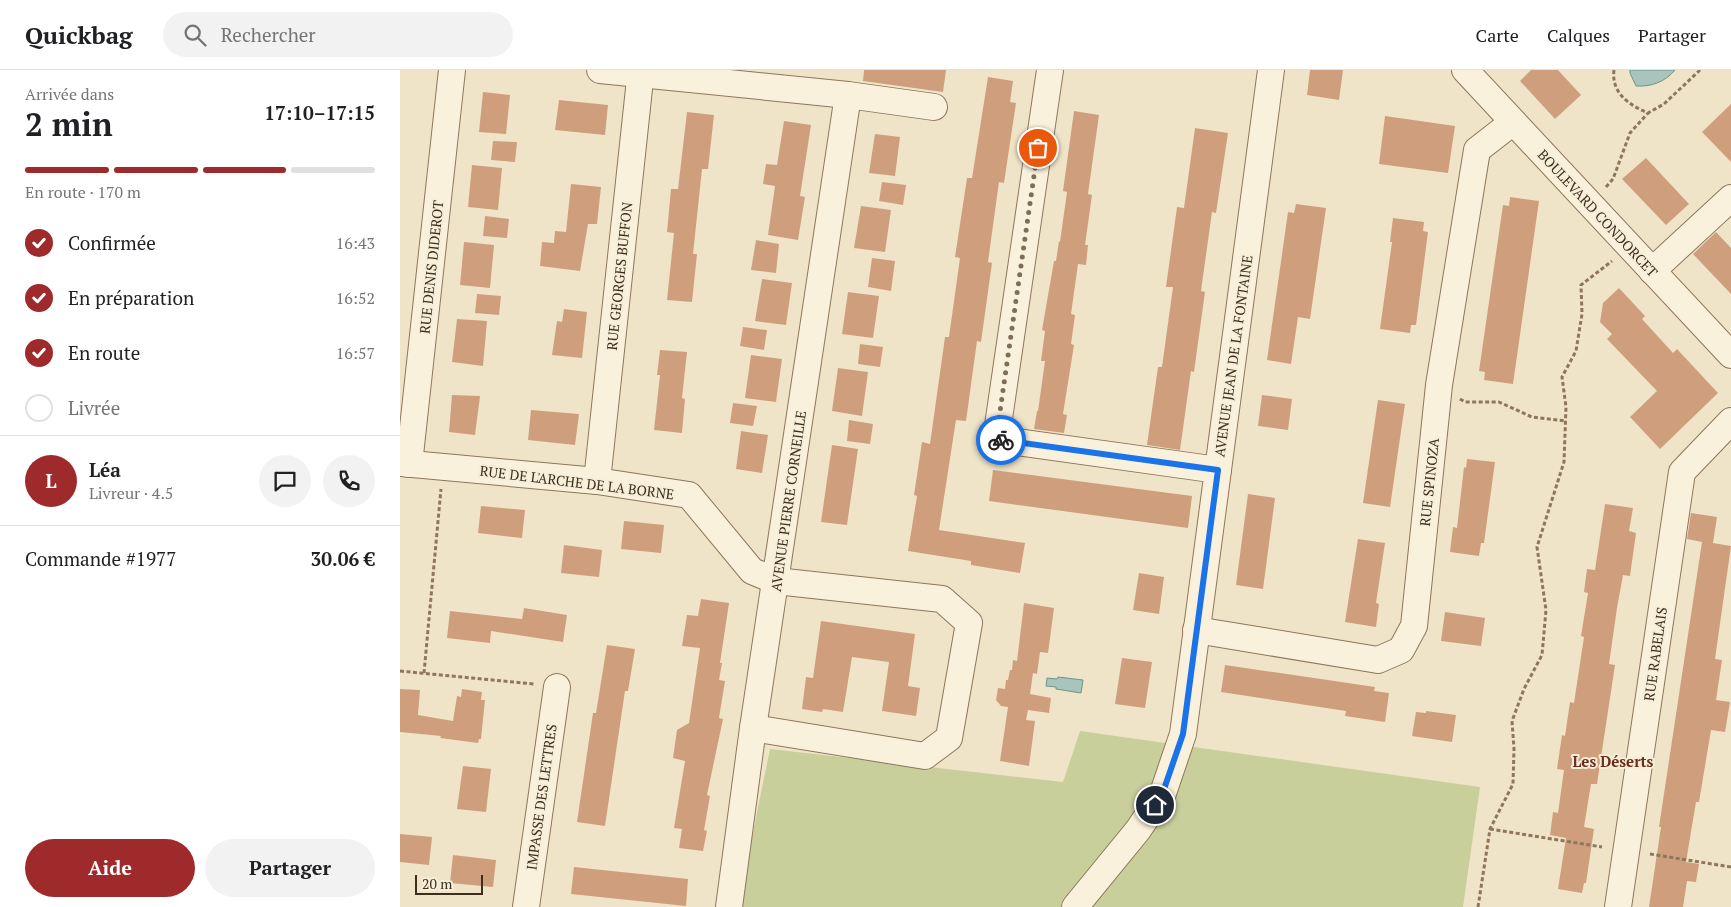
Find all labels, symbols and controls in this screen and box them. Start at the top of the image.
search box [163,12,513,57]
text: Quickbag [25,19,133,51]
icon: search [181,21,209,49]
text: Rechercher [221,22,316,47]
text: Carte [1476,23,1519,47]
text: Calques [1547,23,1610,47]
text: Partager [1638,23,1706,47]
text: Arrivée dans [25,83,114,105]
text: 17:10–17:15 [264,100,375,125]
text: 2 min [25,103,113,145]
pin [1017,127,1059,169]
icon: bag [1024,134,1052,162]
street label: BOULEVARD CONDORCET [1534,145,1662,281]
text: En route · 170 m [25,181,141,203]
street label: RUE DENIS DIDEROT [415,199,447,335]
street label: RUE GEORGES BUFFON [602,201,636,351]
icon: check [25,229,53,257]
text: Confirmée [68,230,156,255]
text: 16:43 [336,232,375,254]
street label: AVENUE JEAN DE LA FONTAINE [1209,254,1257,458]
icon: check [25,284,53,312]
text: En préparation [68,285,194,310]
text: 16:52 [336,287,375,309]
icon: check [25,339,53,367]
text: En route [68,340,140,365]
text: 16:57 [336,342,375,364]
text: Livrée [68,395,120,420]
street label: AVENUE PIERRE CORNEILLE [766,409,810,593]
courier [976,415,1026,465]
icon: bike [987,426,1015,454]
street label: RUE SPINOZA [1415,436,1443,527]
button: chat [259,455,311,507]
button: phone [323,455,375,507]
text: Léa [89,457,121,482]
street label: RUE DE L'ARCHE DE LA BORNE [479,461,675,503]
text: L [45,468,57,493]
text: Livreur · 4.5 [89,482,173,504]
text: Commande #1977 [25,546,176,571]
text: 30.06 € [311,546,375,571]
street label: RUE RABELAIS [1639,606,1671,702]
street label: IMPASSE DES LETTRES [521,723,561,871]
district label: Les Déserts [1573,751,1654,771]
pin [1134,784,1176,826]
icon: home [1141,791,1169,819]
button: Aide [25,839,195,897]
button: Partager [205,839,375,897]
scale bar [415,872,482,895]
text: 20 m [422,874,452,893]

